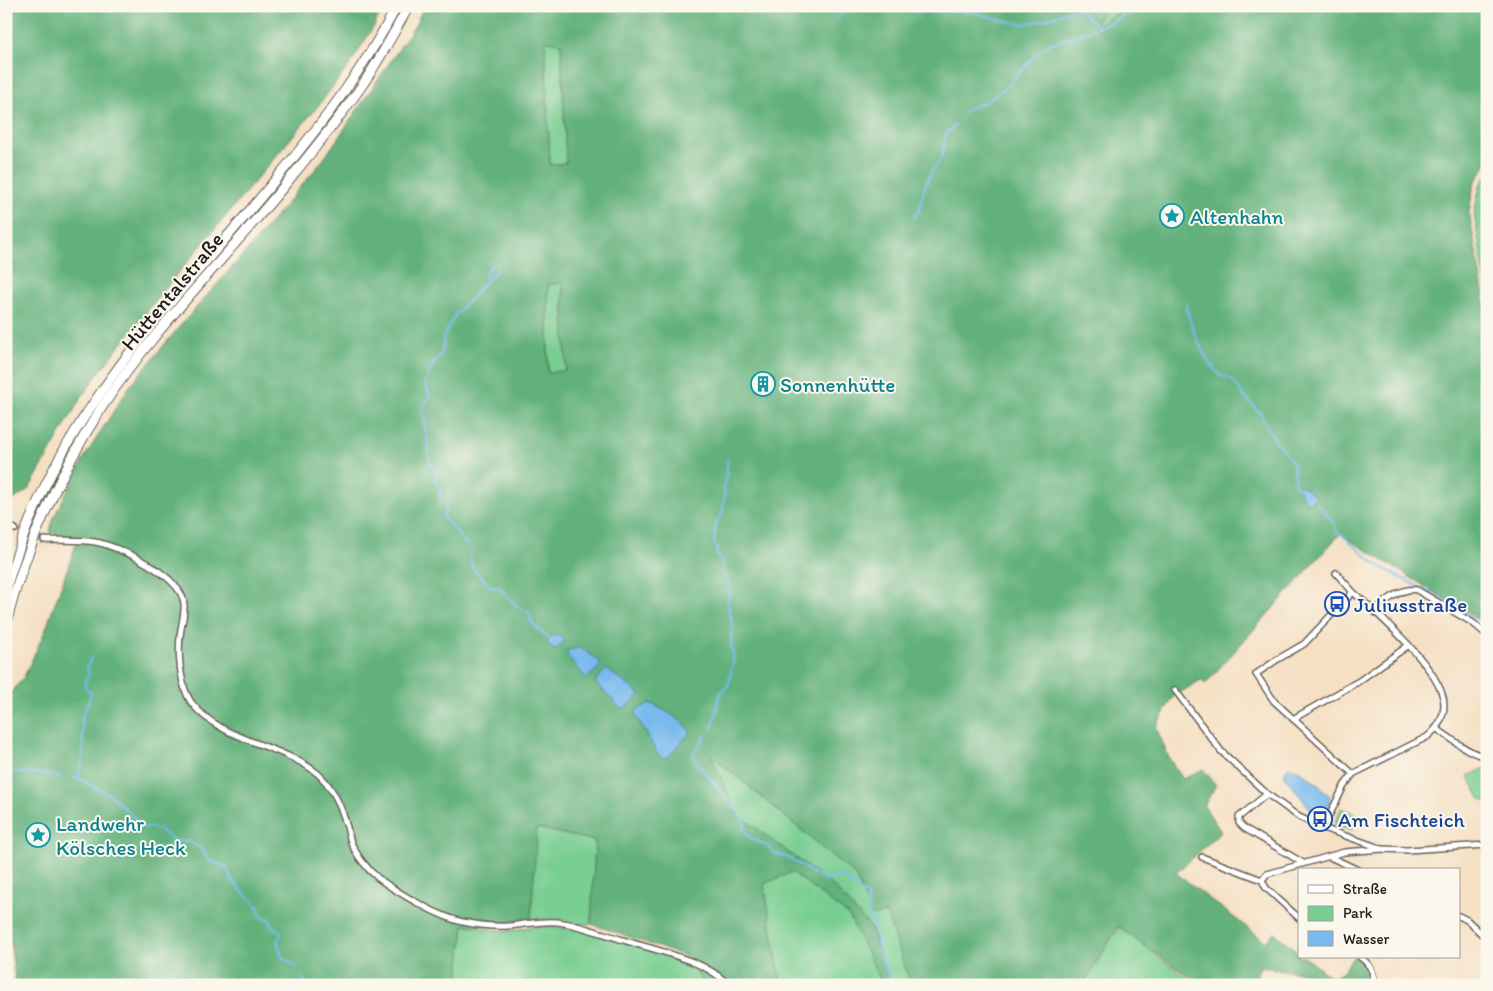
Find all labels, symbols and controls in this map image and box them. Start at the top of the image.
place icon: Altenhahn [1159,203,1185,229]
place label: Altenhahn [1190,204,1284,229]
street label: Hüttentalstraße [115,227,229,355]
building icon: Sonnenhütte [750,371,776,397]
place label: Sonnenhütte [780,372,895,397]
bus stop icon: Juliusstraße [1324,591,1350,617]
place label: Juliusstraße [1354,592,1467,617]
bus stop icon: Am Fischteich [1307,806,1333,832]
place label: Am Fischteich [1338,807,1465,832]
place label: Landwehr Kölsches Heck [56,811,186,860]
place icon: Landwehr Kölsches Heck [25,822,51,848]
legend [1298,868,1460,958]
text: Straße [1343,880,1387,898]
text: Park [1343,904,1373,922]
text: Wasser [1343,930,1390,948]

